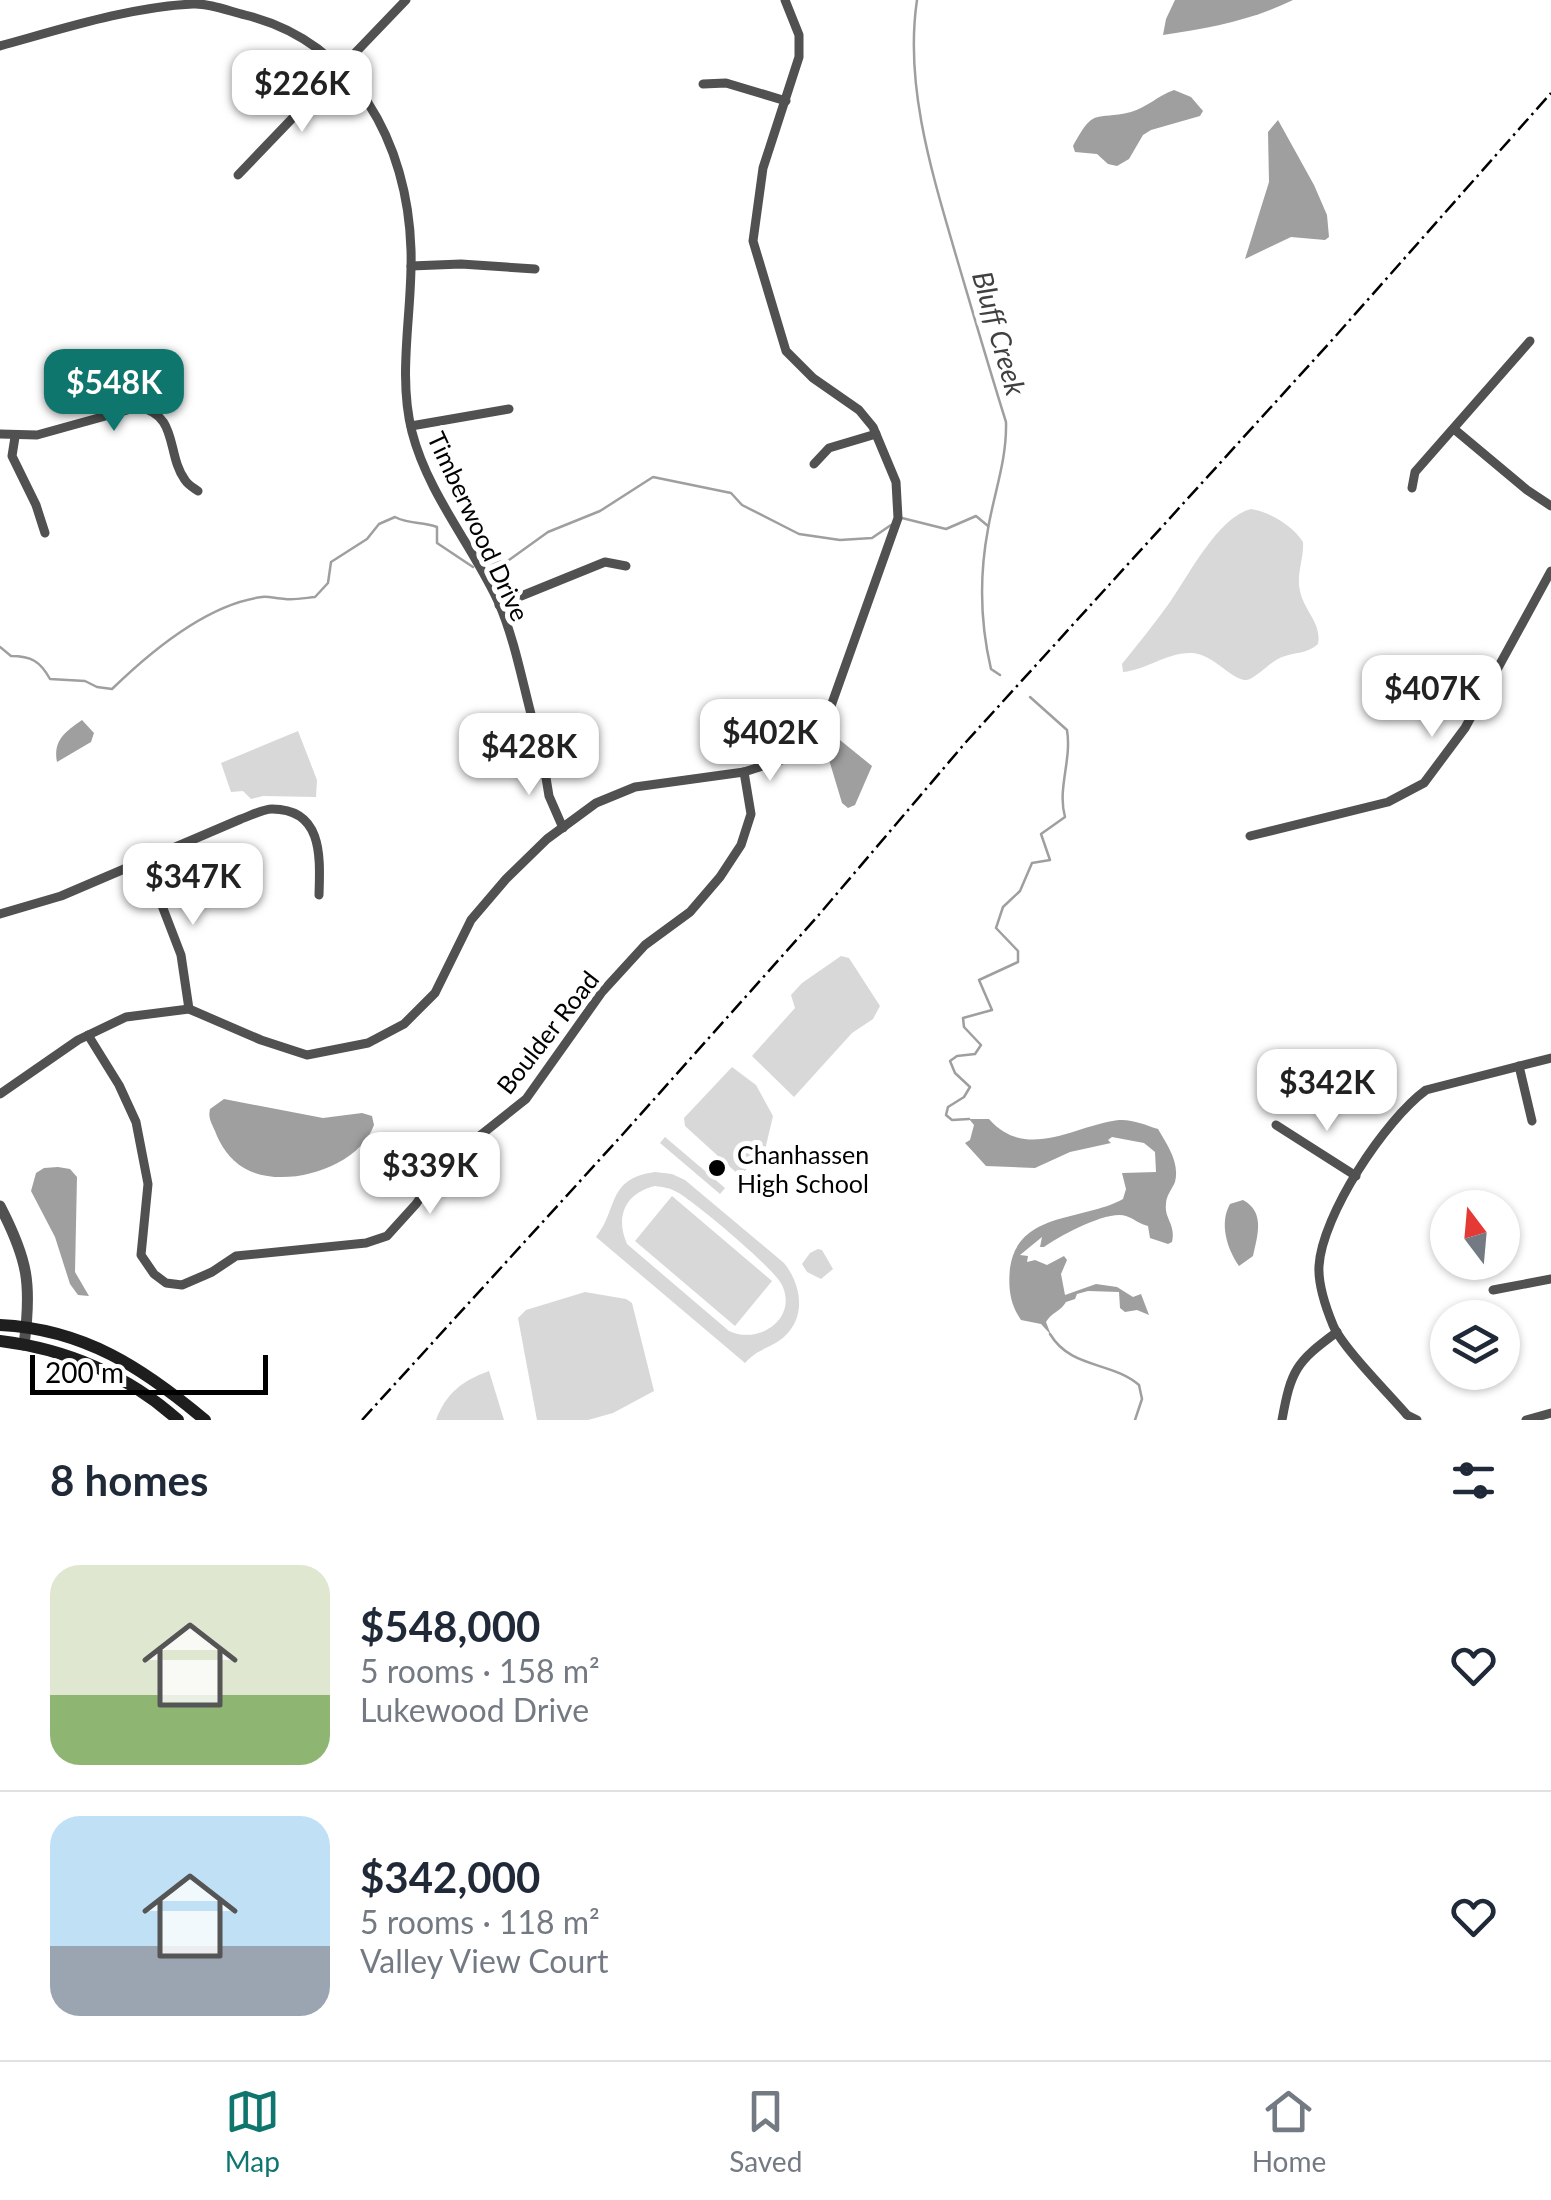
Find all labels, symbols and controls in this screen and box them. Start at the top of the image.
pin: $226K [232,50,372,135]
text: $226K [254,63,350,102]
water label: Bluff Creek [966,267,1034,400]
pin: $548K [44,349,184,434]
text: $548K [66,362,162,401]
street label: Timberwood Drive [422,427,536,625]
pin: $407K [1362,655,1502,740]
text: $407K [1384,668,1480,707]
pin: $402K [700,699,840,784]
text: $402K [722,712,818,751]
pin: $428K [459,713,599,798]
text: $428K [481,726,577,765]
pin: $347K [123,843,263,928]
text: $347K [145,856,241,895]
street label: Boulder Road [490,965,604,1099]
pin: $342K [1257,1049,1397,1134]
text: $342K [1279,1062,1375,1101]
pin: $339K [360,1132,500,1217]
place label: Chanhassen High School [737,1139,869,1198]
text: $339K [382,1145,478,1184]
marker: Chanhassen High School [706,1157,728,1179]
north arrow [1430,1190,1520,1280]
map controls [1430,1190,1520,1390]
button: layers [1430,1300,1520,1390]
scale bar [30,1350,268,1394]
text: 200 m [45,1355,124,1389]
icon: filters [1446,1453,1501,1508]
text: 8 homes [50,1455,208,1505]
text: $548,000 [360,1601,540,1651]
icon: home [130,1605,250,1725]
icon: heart [1446,1638,1501,1693]
text: 5 rooms · 158 m² [360,1651,600,1690]
text: Lukewood Drive [360,1690,589,1729]
text: $342,000 [360,1852,540,1902]
icon: home [130,1856,250,1976]
icon: heart [1446,1889,1501,1944]
text: 5 rooms · 118 m² [360,1902,600,1941]
text: Valley View Court [360,1941,608,1980]
tab: Map [225,2084,280,2178]
tab: Saved [729,2084,802,2178]
tab: Home [1252,2084,1326,2178]

